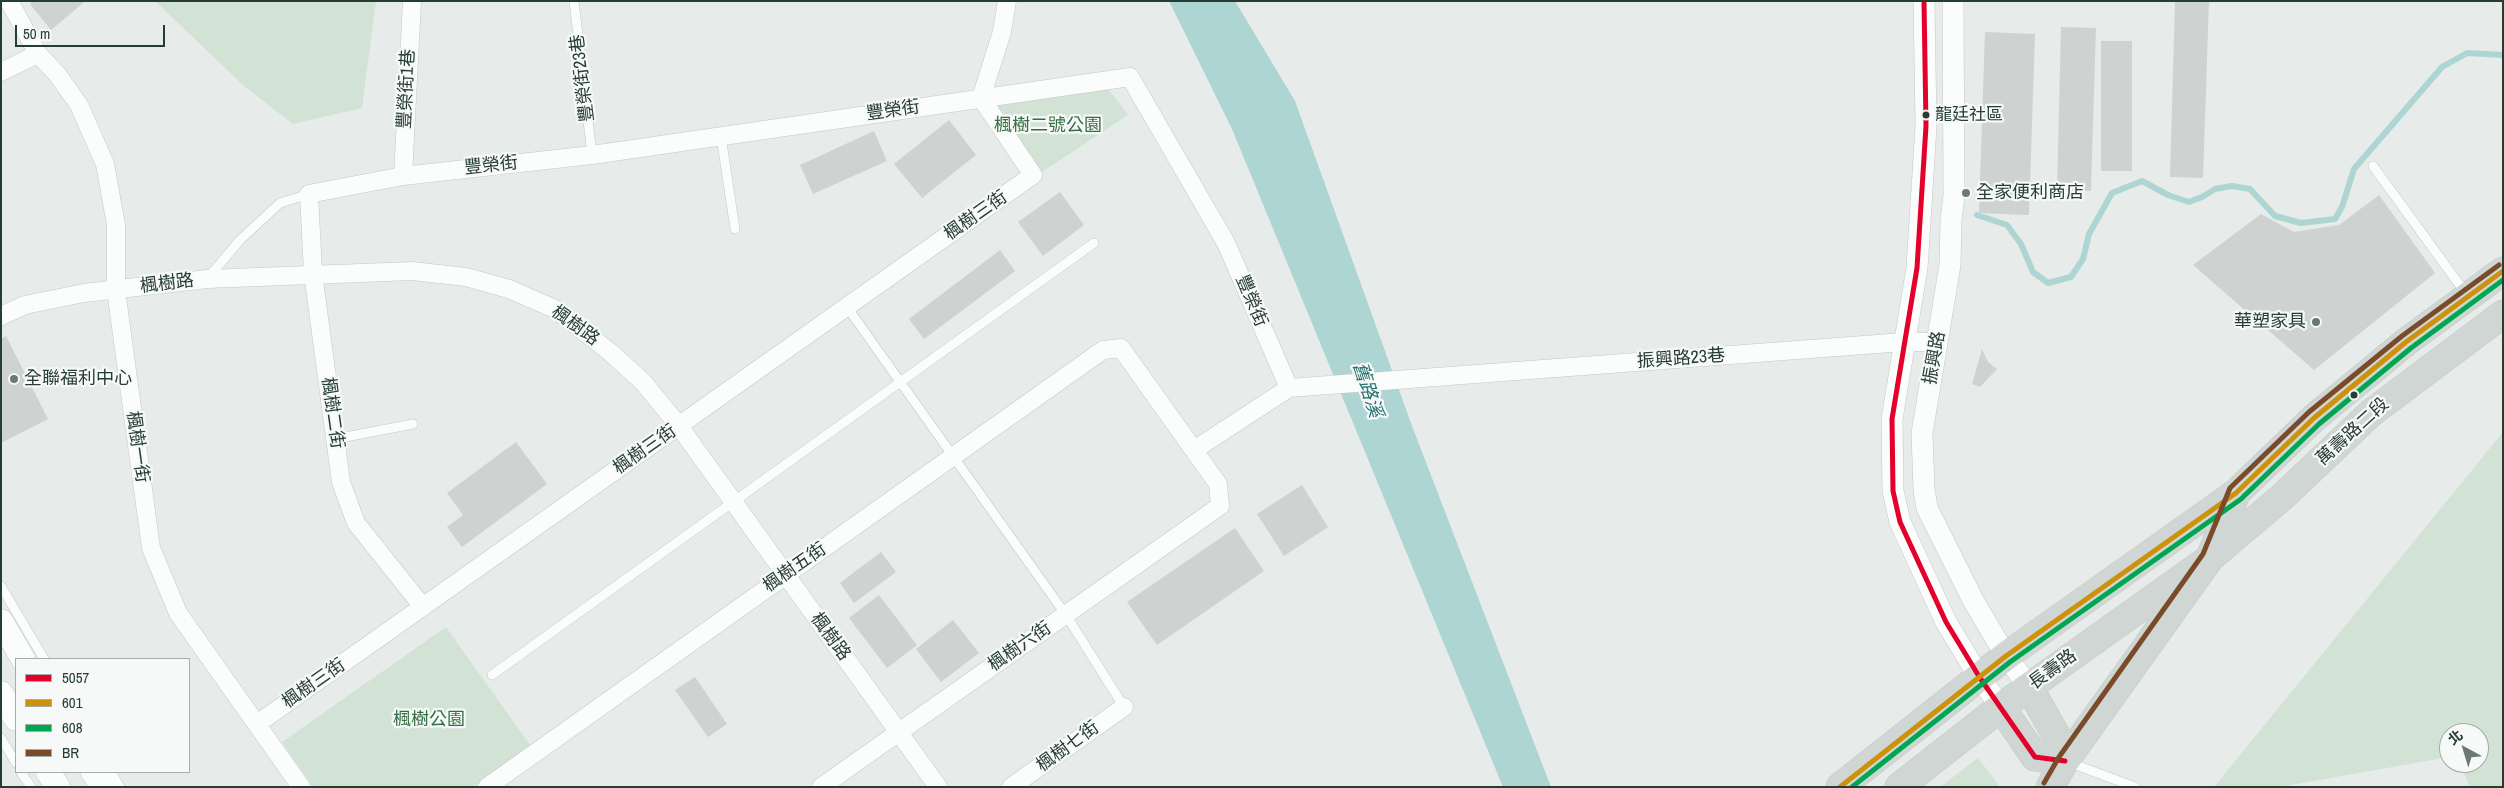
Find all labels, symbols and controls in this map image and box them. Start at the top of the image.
scale bar [18,15,168,47]
text: 50 m [23,23,50,44]
street label: 豐榮街23巷 [567,33,599,123]
street label: 豐榮街1巷 [394,48,420,130]
street label: 豐榮街 [865,97,921,125]
place label: 龍廷社區 [1935,105,2003,125]
marker: 龍廷社區 [1921,110,1931,120]
park label: 楓樹二號公園 [994,115,1102,137]
street label: 豐榮街 [463,152,519,180]
place label: 全家便利商店 [1976,182,2084,204]
street label: 楓樹三街 [940,187,1012,245]
marker: 全家便利商店 [1960,187,1972,199]
street label: 楓樹路 [139,270,195,298]
street label: 豐榮街 [1231,272,1271,330]
street label: 楓樹路 [547,301,603,351]
place label: 華塑家具 [2234,311,2306,333]
marker: 華塑家具 [2310,316,2322,328]
street label: 振興路 [1920,330,1950,386]
street label: 振興路23巷 [1636,345,1726,373]
water label: 舊路溪 [1347,359,1387,421]
place label: 全聯福利中心 [24,368,132,390]
marker: 全聯福利中心 [8,373,20,385]
street label: 楓樹二街 [316,376,348,450]
unlabelled marker [2349,390,2359,400]
street label: 萬壽路二段 [2312,394,2394,470]
street label: 楓樹一街 [121,410,153,484]
street label: 楓樹三街 [609,421,681,479]
street label: 楓樹五街 [759,539,831,597]
street label: 楓樹路 [805,609,855,665]
street label: 楓樹六街 [984,618,1056,676]
street label: 長壽路 [2025,645,2081,695]
street label: 楓樹三街 [278,655,350,713]
legend [15,658,190,773]
text: 5057 [62,667,89,688]
text: 601 [62,692,83,713]
park label: 楓樹公園 [393,709,465,731]
text: 608 [62,717,83,738]
street label: 楓樹七街 [1033,717,1103,777]
north arrow [2439,723,2489,773]
text: 北 [2444,726,2466,749]
text: BR [62,742,79,763]

